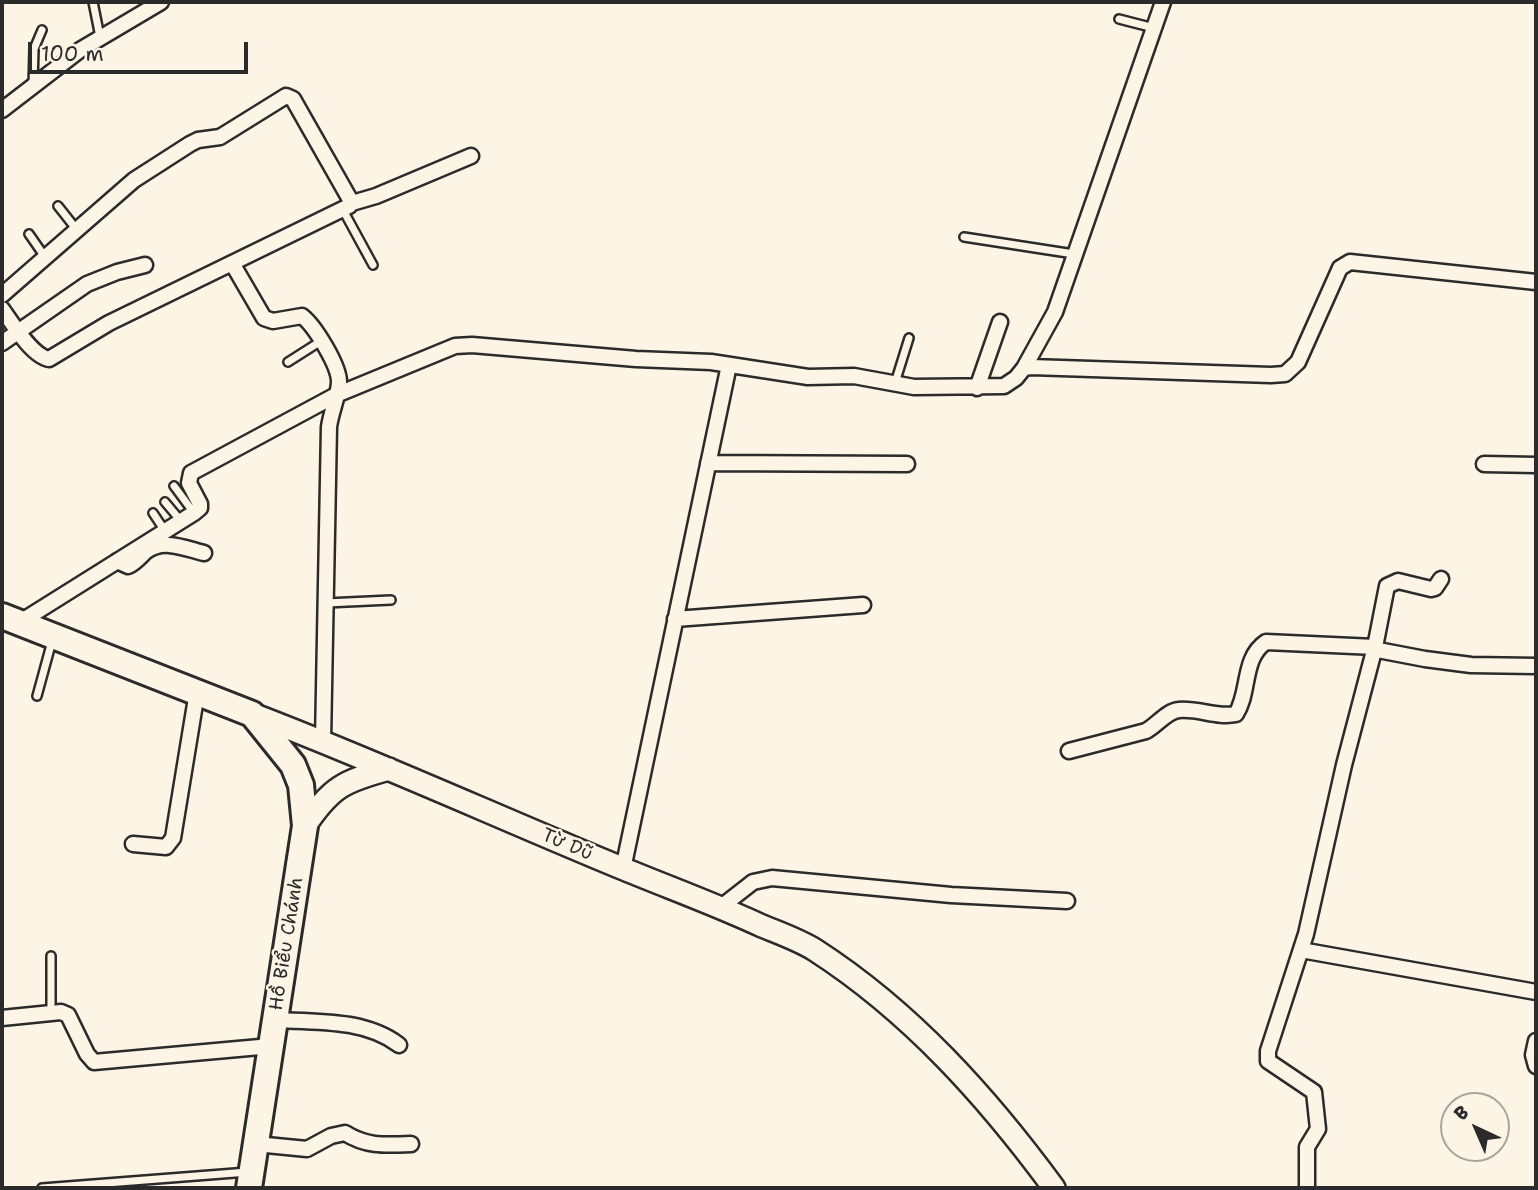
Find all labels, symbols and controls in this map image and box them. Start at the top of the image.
scale bar [32,28,252,72]
text: 100 m [41,40,104,68]
street label: Từ Dũ [538,824,596,866]
street label: Hồ Biểu Chánh [265,876,309,1012]
north arrow [1440,1092,1510,1162]
text: B [1449,1100,1474,1126]

